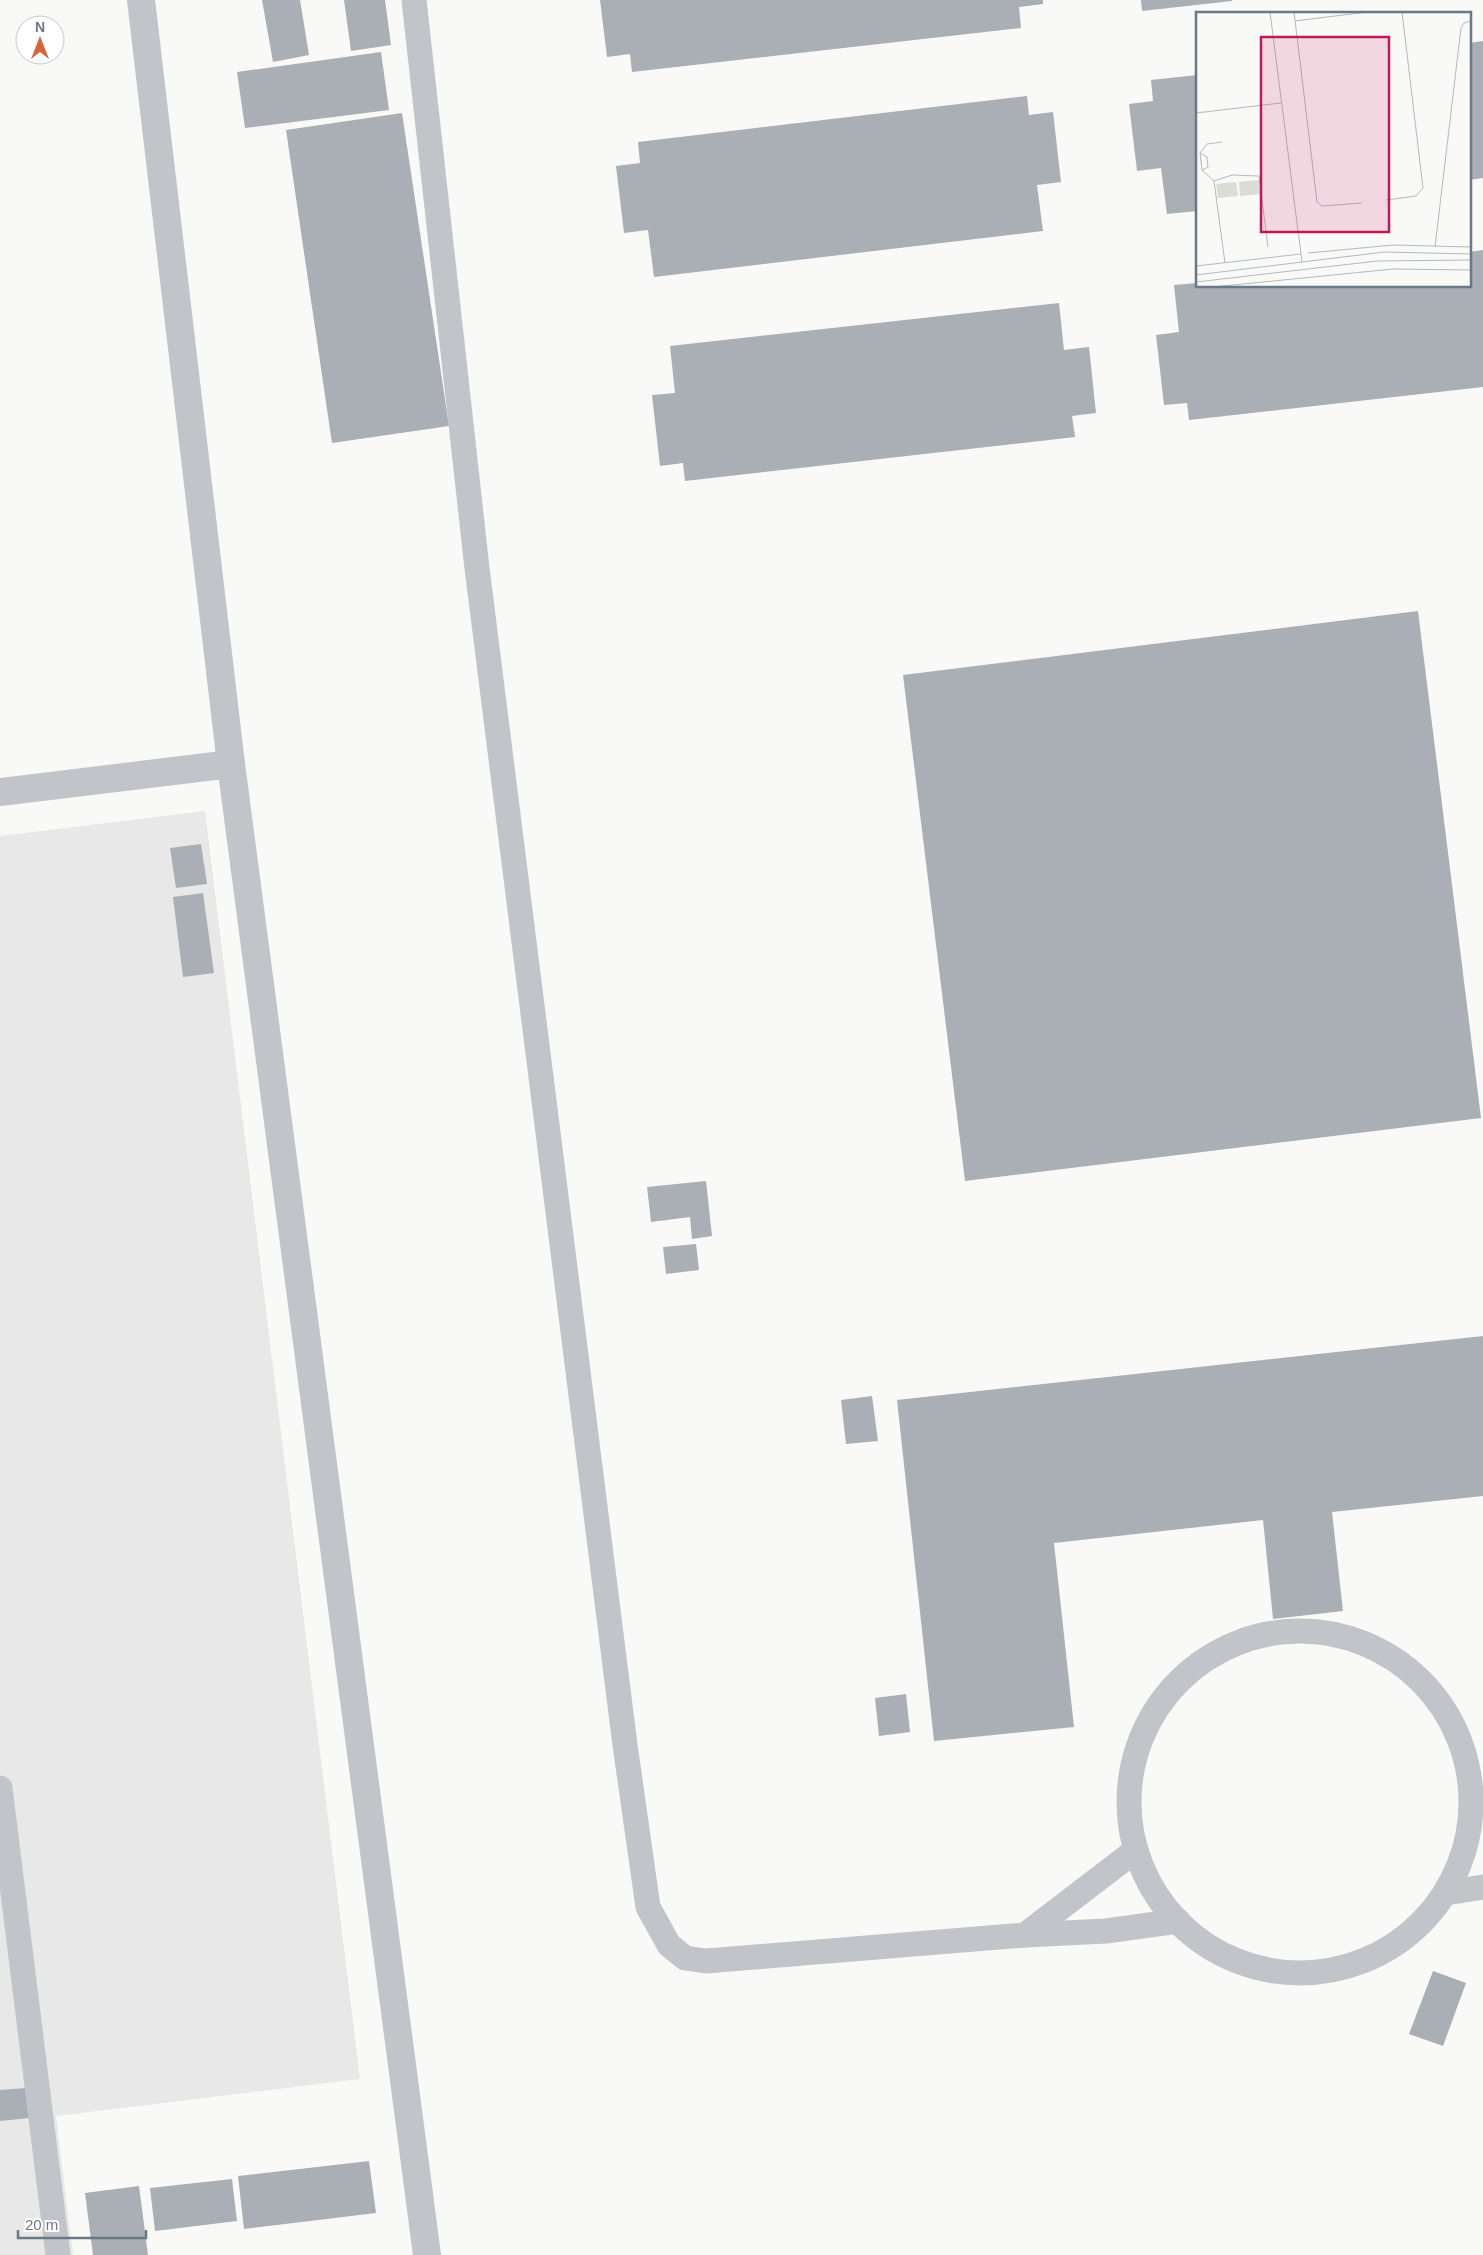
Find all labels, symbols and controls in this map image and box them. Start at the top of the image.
inset map [1196,12,1470,288]
north arrow [15,15,65,65]
text: N [35,19,45,35]
scale bar [18,2208,145,2240]
text: 20 m [25,2216,58,2233]

